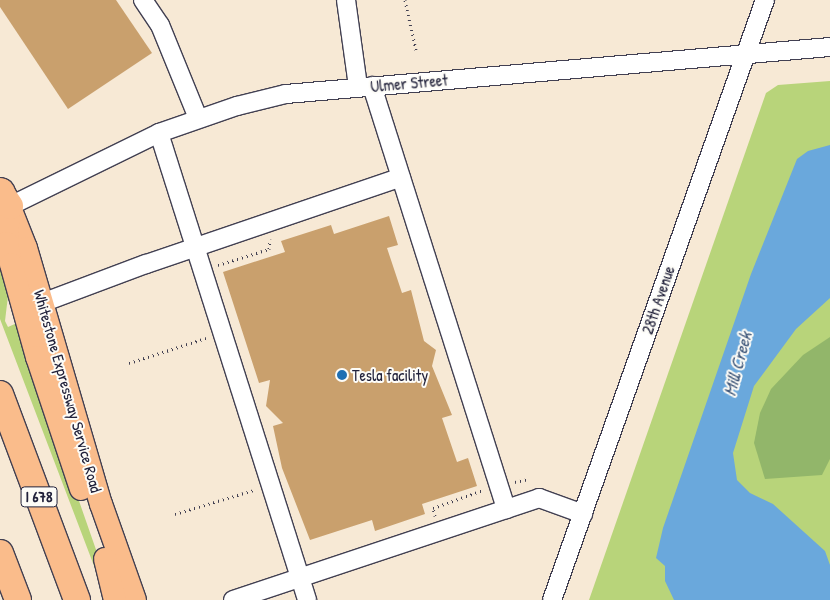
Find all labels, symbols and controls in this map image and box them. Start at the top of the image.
street label: Ulmer Street [370,70,448,96]
street label: 28th Avenue [637,263,679,337]
street label: Whitestone Expressway Service Road [30,288,106,494]
water label: Mill Creek [719,330,757,398]
place label: Tesla facility [352,365,428,385]
marker: Tesla facility [336,369,348,381]
road number: I 678 [20,484,58,510]

